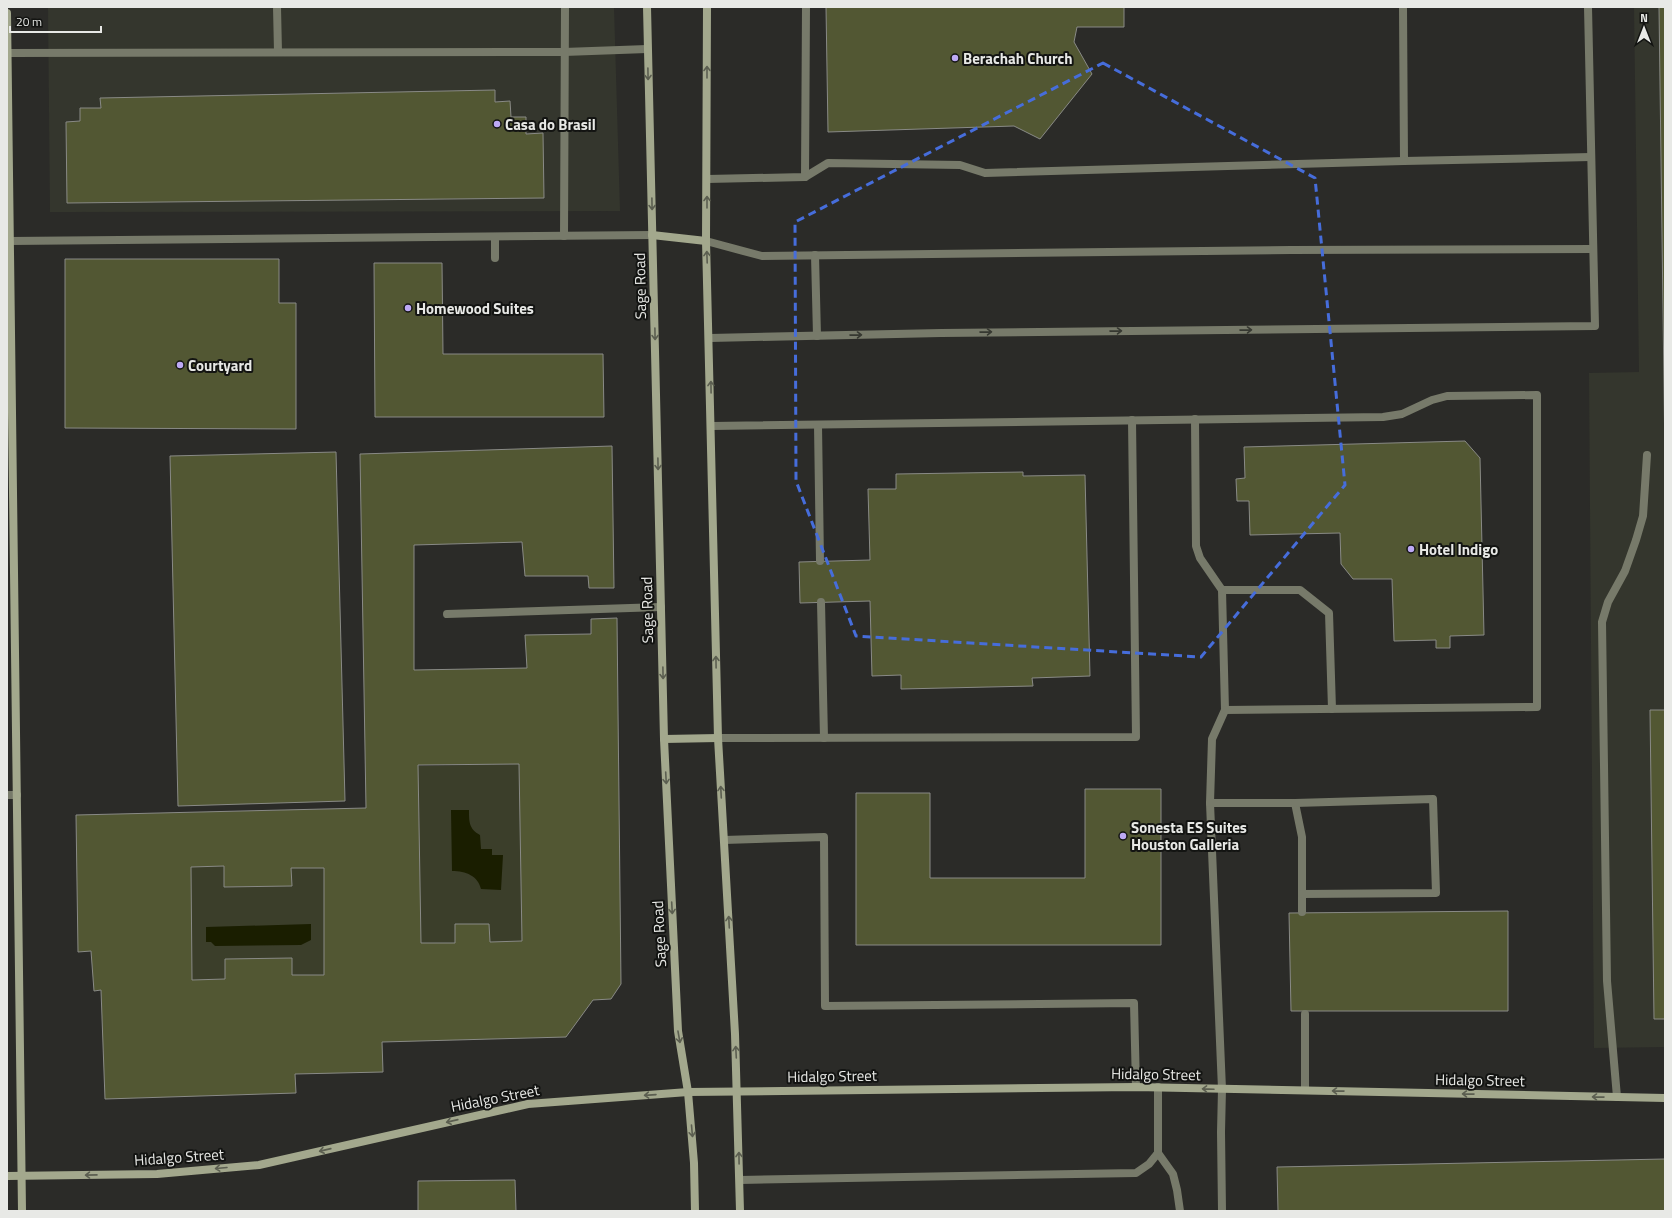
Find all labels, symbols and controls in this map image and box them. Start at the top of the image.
scale bar [10,8,101,34]
north arrow [1624,8,1664,48]
text: N [1640,10,1648,26]
text: 20 m [16,12,42,31]
place label: Berachah Church [963,47,1073,70]
marker: Berachah Church [950,53,960,63]
one-way arrow [703,66,711,79]
one-way arrow [644,67,652,80]
place label: Casa do Brasil [505,113,596,136]
marker: Casa do Brasil [492,119,502,129]
one-way arrow [703,196,711,209]
one-way arrow [648,197,655,210]
one-way arrow [703,251,711,264]
street label: Sage Road [628,252,652,320]
place label: Homewood Suites [416,297,534,320]
marker: Homewood Suites [403,303,413,313]
one-way arrow [1239,326,1252,334]
one-way arrow [651,327,658,340]
one-way arrow [1109,327,1122,335]
one-way arrow [979,329,992,336]
one-way arrow [849,331,862,339]
place label: Courtyard [188,354,252,377]
marker: Courtyard [175,360,185,370]
one-way arrow [707,381,715,394]
one-way arrow [654,457,662,470]
place label: Hotel Indigo [1419,538,1498,561]
marker: Hotel Indigo [1406,544,1416,554]
street label: Sage Road [635,576,659,644]
one-way arrow [713,656,720,669]
one-way arrow [659,666,667,679]
one-way arrow [662,771,670,784]
one-way arrow [717,786,725,799]
place label: Sonesta ES Suites Houston Galleria [1131,816,1247,856]
marker: Sonesta ES Suites Houston Galleria [1118,831,1128,841]
street label: Sage Road [646,900,672,968]
one-way arrow [668,901,676,914]
one-way arrow [725,916,732,929]
one-way arrow [675,1030,683,1043]
one-way arrow [732,1046,740,1059]
street label: Hidalgo Street [1111,1062,1202,1086]
street label: Hidalgo Street [787,1064,878,1088]
street label: Hidalgo Street [1435,1068,1526,1092]
street label: Hidalgo Street [449,1078,542,1118]
one-way arrow [1202,1085,1215,1092]
one-way arrow [1332,1087,1345,1095]
one-way arrow [1462,1090,1475,1098]
one-way arrow [644,1091,657,1098]
one-way arrow [1592,1093,1605,1101]
one-way arrow [446,1117,459,1125]
one-way arrow [688,1124,695,1137]
street label: Hidalgo Street [133,1142,225,1172]
one-way arrow [319,1146,332,1154]
one-way arrow [735,1152,743,1165]
one-way arrow [215,1165,228,1172]
one-way arrow [85,1171,98,1179]

